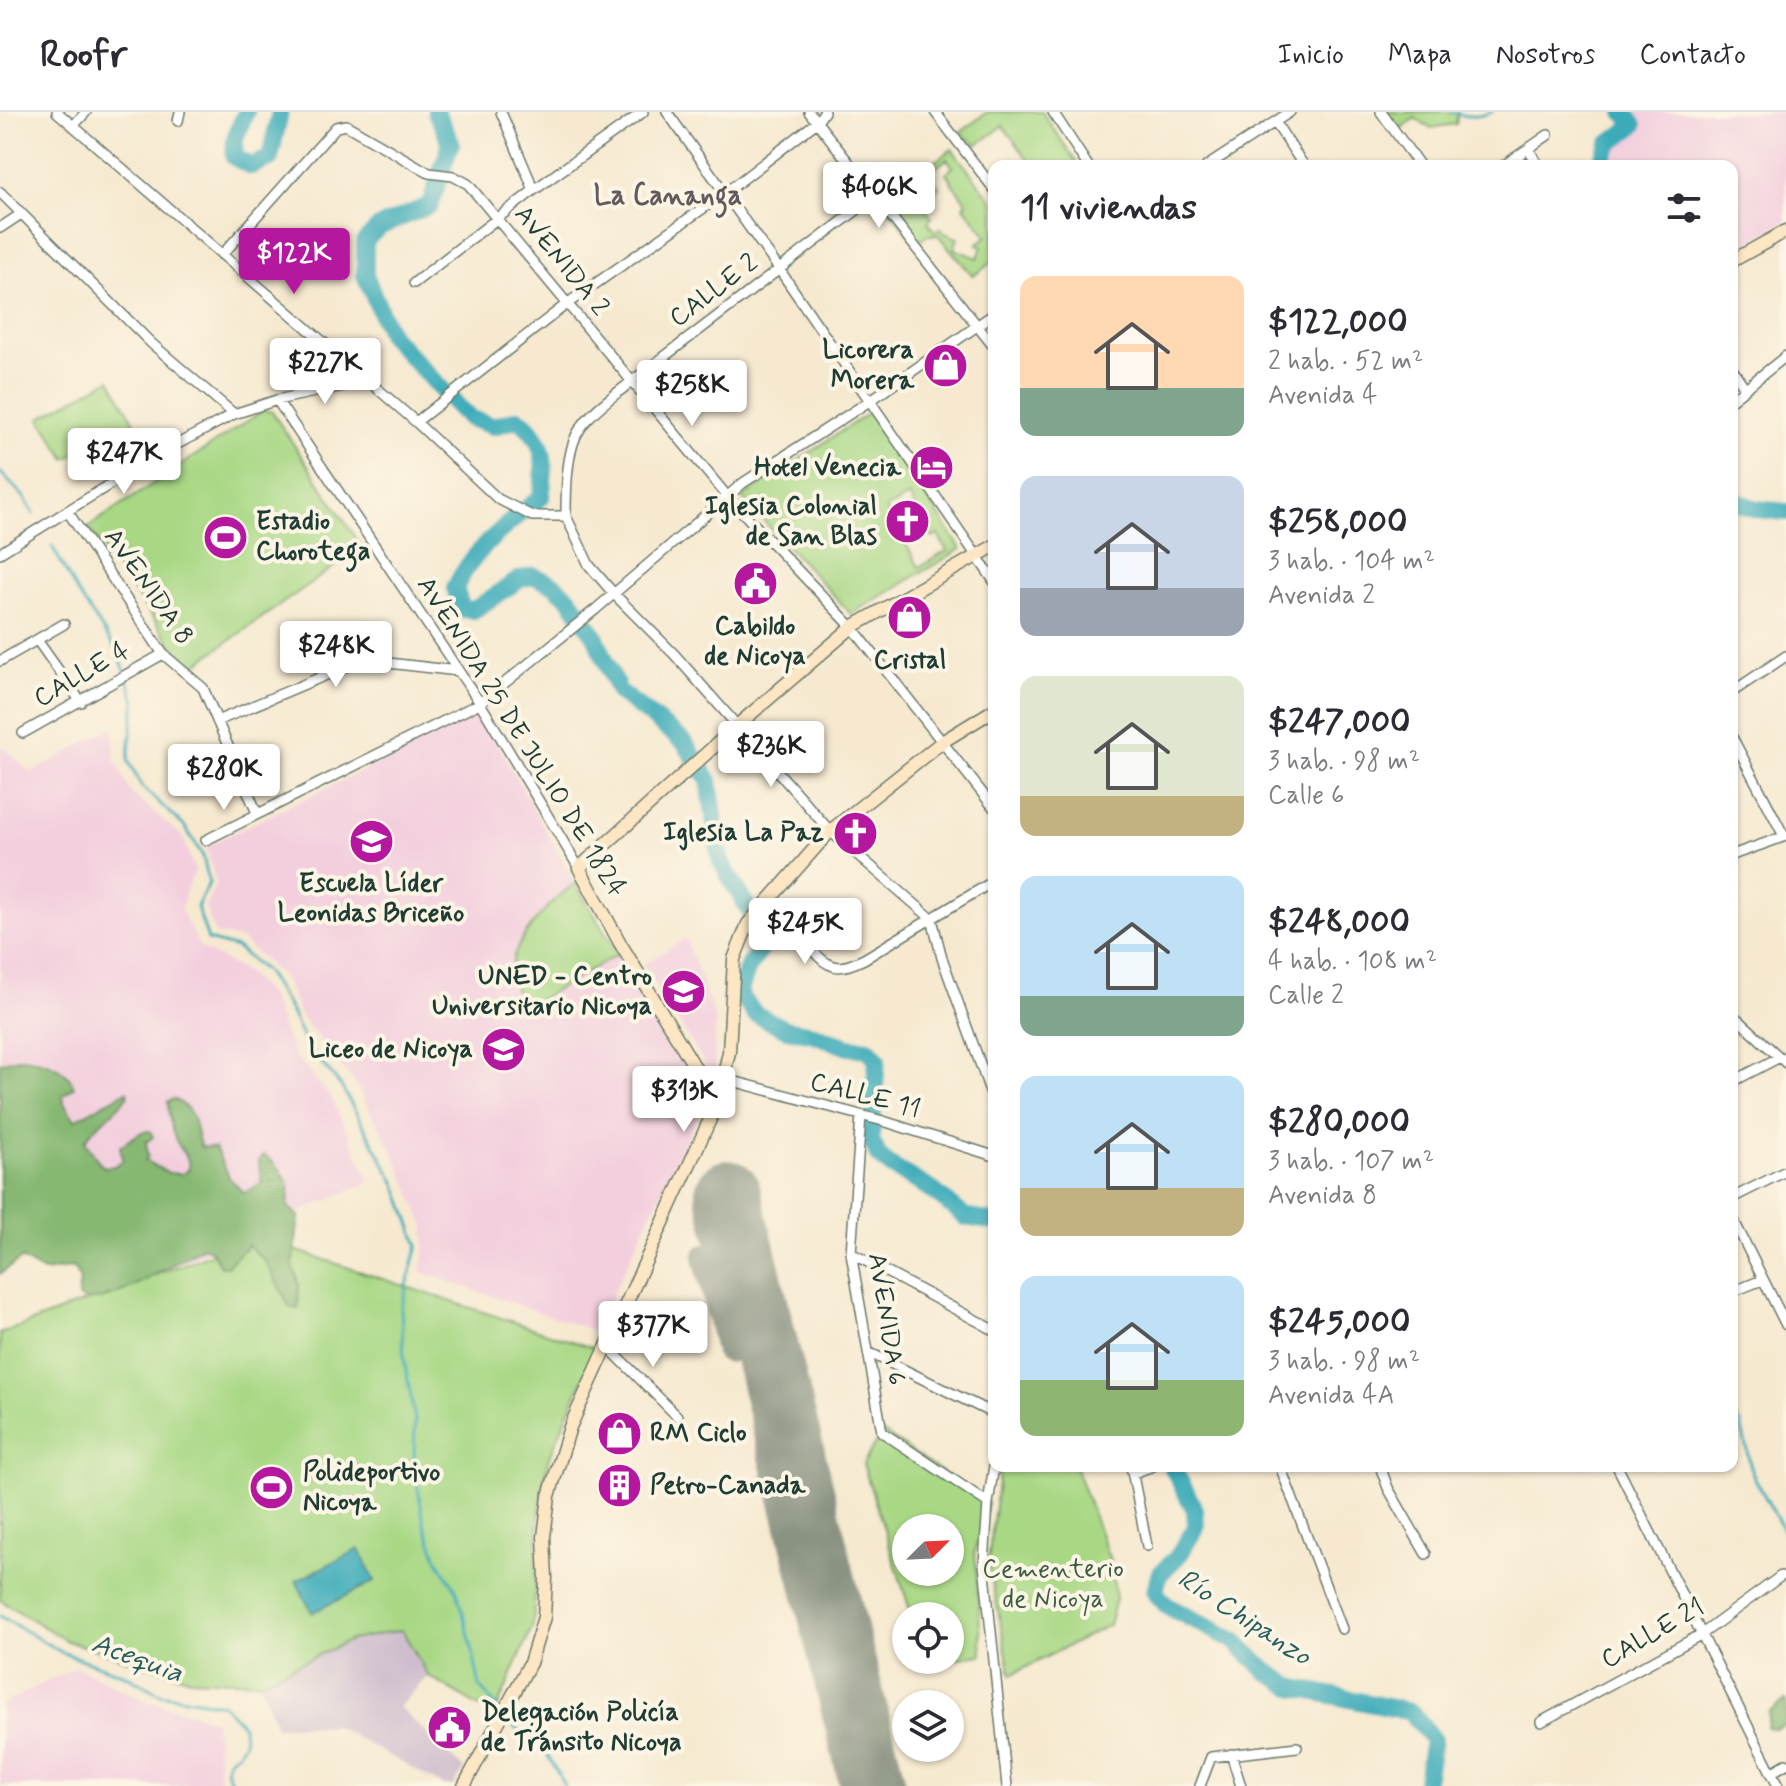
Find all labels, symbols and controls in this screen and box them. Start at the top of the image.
text: Roofr [40,31,127,80]
text: Inicio [1277,37,1344,74]
text: Mapa [1388,37,1452,74]
text: Nosotros [1496,37,1595,74]
text: Contacto [1639,37,1746,74]
pin: $406K [823,162,935,230]
text: $406K [841,171,917,205]
district label: La Cananga [594,178,742,218]
text: 11 viviendas [1020,186,1197,231]
icon: filters [1662,186,1706,230]
street label: AVENIDA 2 [506,199,616,324]
pin: $122K [238,228,350,296]
text: $122K [257,237,331,271]
street label: CALLE 2 [663,246,765,335]
text: $122,000 [1268,300,1408,345]
icon: home [1084,308,1180,404]
place label: Licorera Morera [822,334,915,398]
pin: $227K [269,338,381,406]
shop icon: Licorera Morera [921,342,969,390]
text: 2 hab. · 52 m² [1268,345,1423,379]
text: $227K [288,347,362,381]
pin: $258K [636,360,748,428]
text: $258K [655,369,729,403]
text: Avenida 4 [1268,379,1377,413]
pin: $247K [68,428,180,496]
text: $247K [86,437,162,471]
hotel icon: Hotel Venecia [908,444,956,492]
place label: Hotel Venecia [754,451,902,485]
place label: Iglesia Colonial de San Blas [705,490,877,554]
church icon: Iglesia Colonial de San Blas [884,498,932,546]
text: $258,000 [1268,500,1407,545]
place label: Estadio Chorotega [256,505,371,572]
icon: home [1084,508,1180,604]
sports icon: Estadio Chorotega [201,513,249,561]
street label: AVENIDA 8 [95,522,201,652]
text: 3 hab. · 104 m² [1268,545,1435,579]
public building icon: Cabildo de Nicoya [731,560,779,608]
street label: AVENIDA 25 DE JULIO DE 1824 [408,571,634,903]
text: Avenida 2 [1268,579,1375,613]
shop icon: Cristal [886,594,934,642]
place label: Cabildo de Nicoya [704,610,806,674]
pin: $248K [280,621,392,689]
text: $248K [298,630,374,664]
street label: CALLE 4 [28,634,136,716]
place label: Cristal [874,644,946,678]
text: $247,000 [1268,700,1411,745]
icon: home [1084,708,1180,804]
pin: $236K [715,721,827,789]
text: $236K [736,730,806,764]
pin: $280K [168,744,280,812]
text: 3 hab. · 98 m² [1268,745,1420,779]
text: $280K [186,753,262,787]
text: Calle 6 [1268,779,1344,813]
church icon: Iglesia La Paz [831,809,879,857]
place label: Iglesia La Paz [663,816,824,851]
school or university icon: Escuela Líder Leonidas Briceño [347,817,395,865]
place label: Escuela Líder Leonidas Briceño [278,867,464,931]
pin: $245K [749,898,861,966]
text: $248,000 [1268,900,1410,945]
text: $245K [767,907,843,941]
icon: home [1084,908,1180,1004]
text: 4 hab. · 108 m² [1268,945,1437,979]
place label: UNED - Centro Universitario Nicoya [432,960,652,1024]
school or university icon: UNED - Centro Universitario Nicoya [659,968,707,1016]
text: Calle 2 [1268,979,1344,1013]
school or university icon: Liceo de Nicoya [480,1026,528,1074]
place label: Liceo de Nicoya [309,1033,473,1067]
street label: CALLE 11 [806,1065,924,1127]
pin: $313K [628,1066,740,1134]
text: $313K [650,1075,718,1109]
text: $280,000 [1268,1100,1410,1145]
icon: home [1084,1108,1180,1204]
text: 3 hab. · 107 m² [1268,1145,1434,1179]
text: Avenida 8 [1268,1179,1377,1213]
street label: AVENIDA 6 [859,1250,913,1388]
text: $245,000 [1268,1300,1410,1345]
pin: $377K [597,1301,709,1369]
icon: home [1084,1308,1180,1404]
text: $377K [617,1310,689,1344]
text: 3 hab. · 98 m² [1268,1345,1420,1379]
text: Avenida 4A [1268,1379,1394,1413]
shop icon: RM Ciclo [595,1410,643,1458]
place label: RM Ciclo [650,1417,747,1451]
place label: Polideportivo Nicoya [303,1456,440,1520]
building icon: Petro-Canada [595,1462,643,1510]
sports icon: Polideportivo Nicoya [248,1464,296,1512]
place label: Petro-Canada [650,1469,807,1503]
north arrow [892,1514,964,1586]
map controls [892,1514,964,1762]
park label: Cementerio de Nicoya [982,1553,1124,1617]
water label: Río Chipanzo [1170,1561,1319,1676]
street label: CALLE 21 [1595,1591,1711,1677]
button: locate [892,1602,964,1674]
water label: Acequia [87,1626,188,1693]
button: layers [892,1690,964,1762]
place label: Delegación Policía de Tránsito Nicoya [481,1696,682,1760]
public building icon: Delegación Policía de Tránsito Nicoya [426,1704,474,1752]

